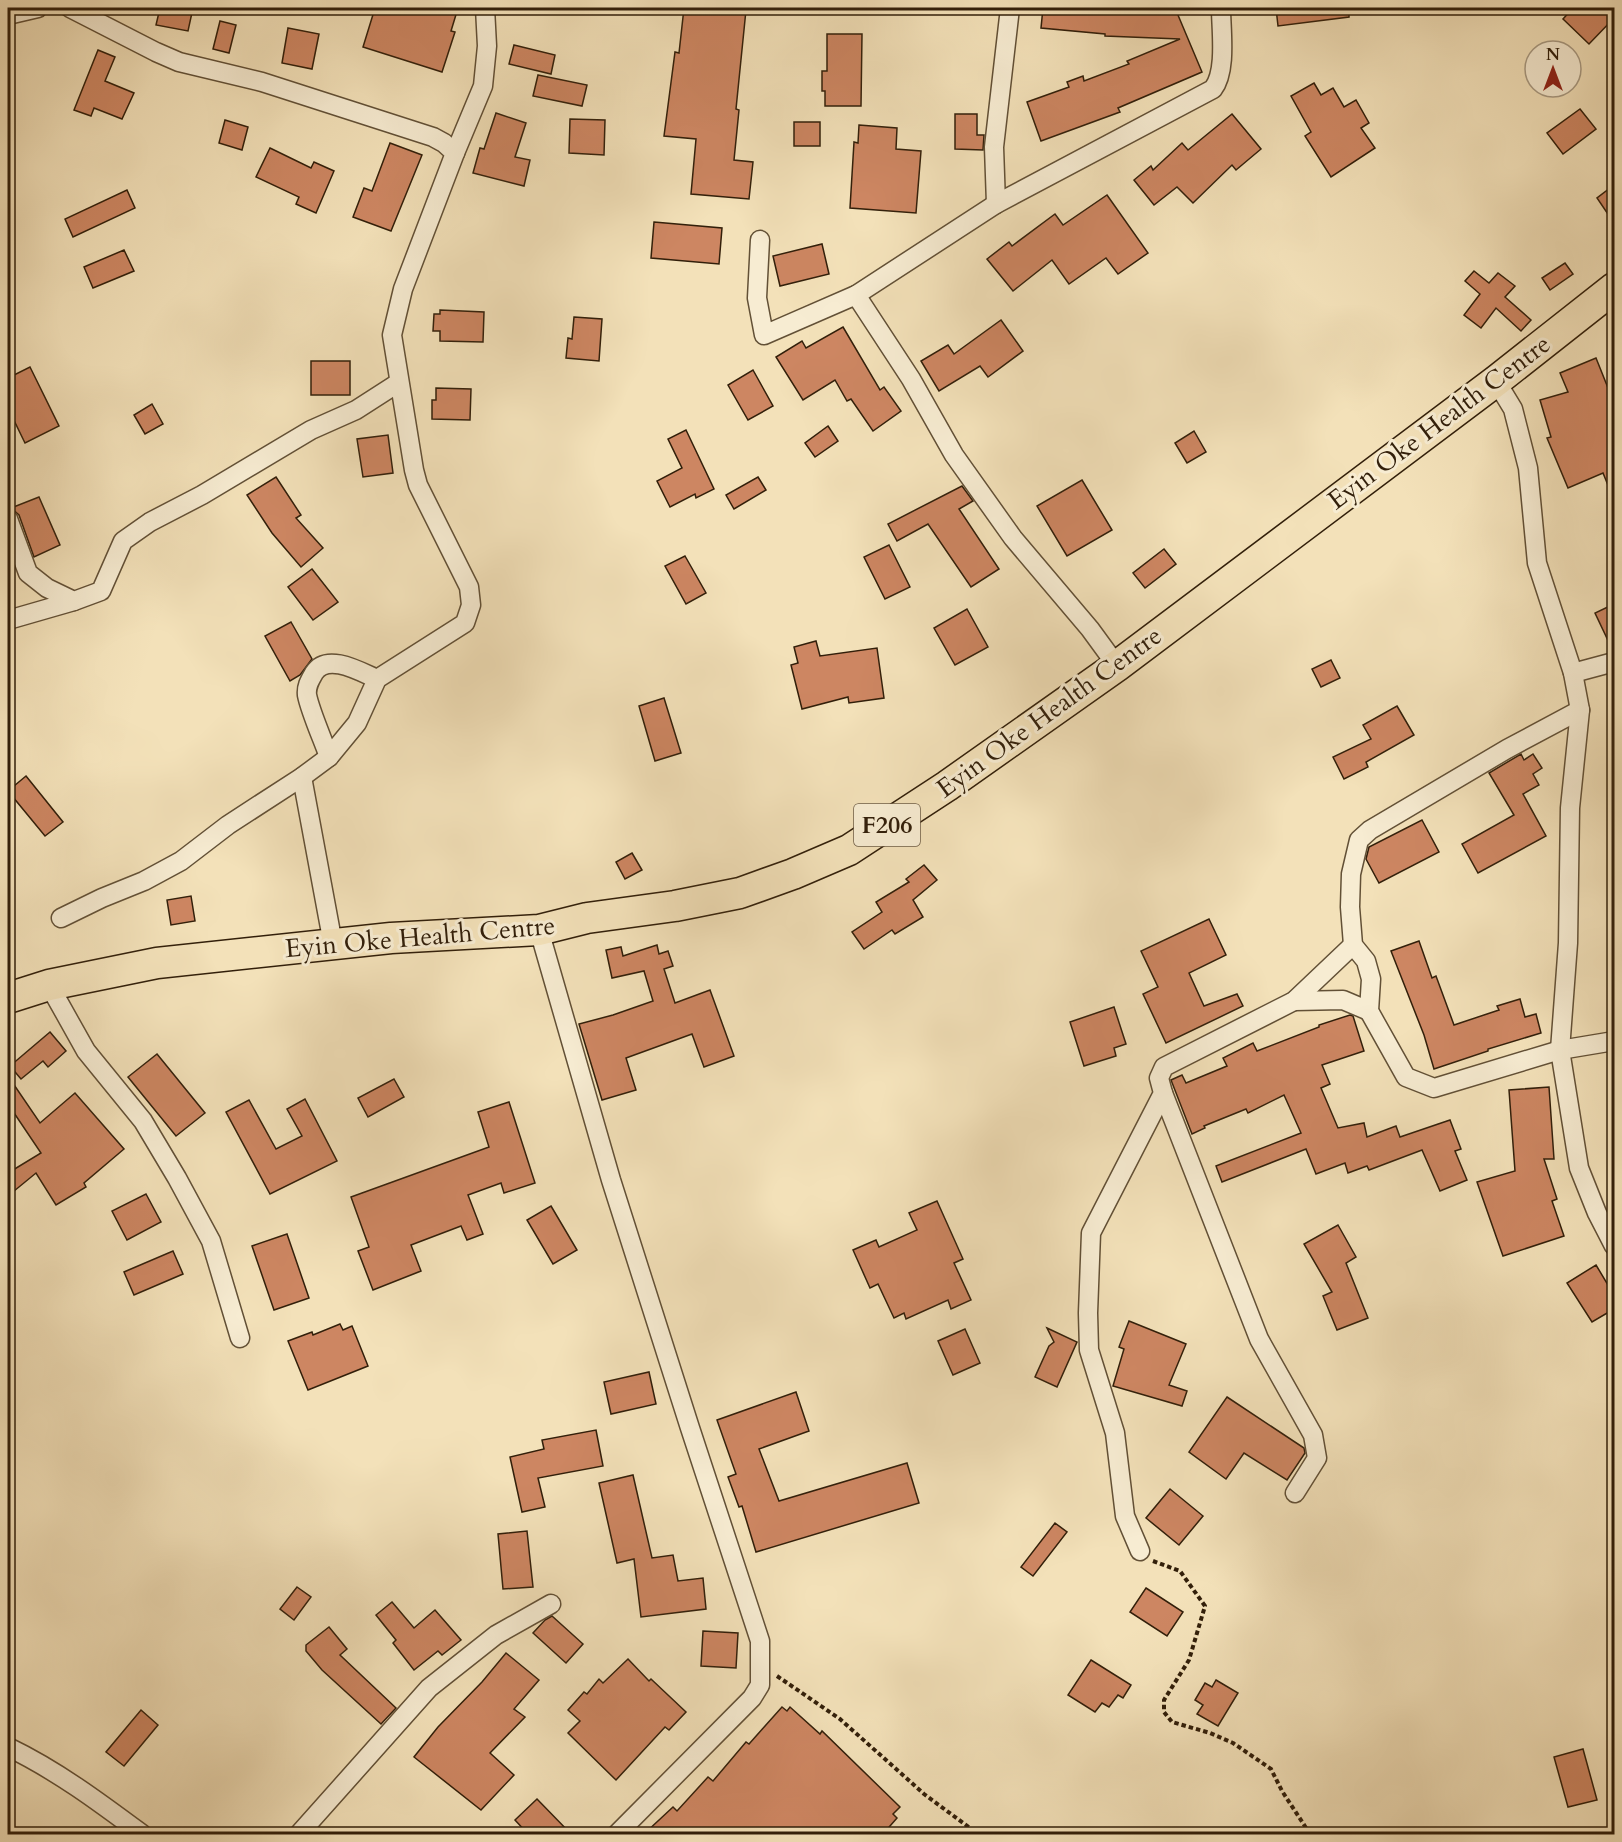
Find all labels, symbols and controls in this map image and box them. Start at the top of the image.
north arrow [1523,39,1583,99]
text: N [1546,44,1560,66]
street label: Eyin Oke Health Centre [1320,327,1558,517]
street label: Eyin Oke Health Centre [929,618,1169,806]
road number: F206 [854,804,920,846]
street label: Eyin Oke Health Centre [284,908,556,966]

